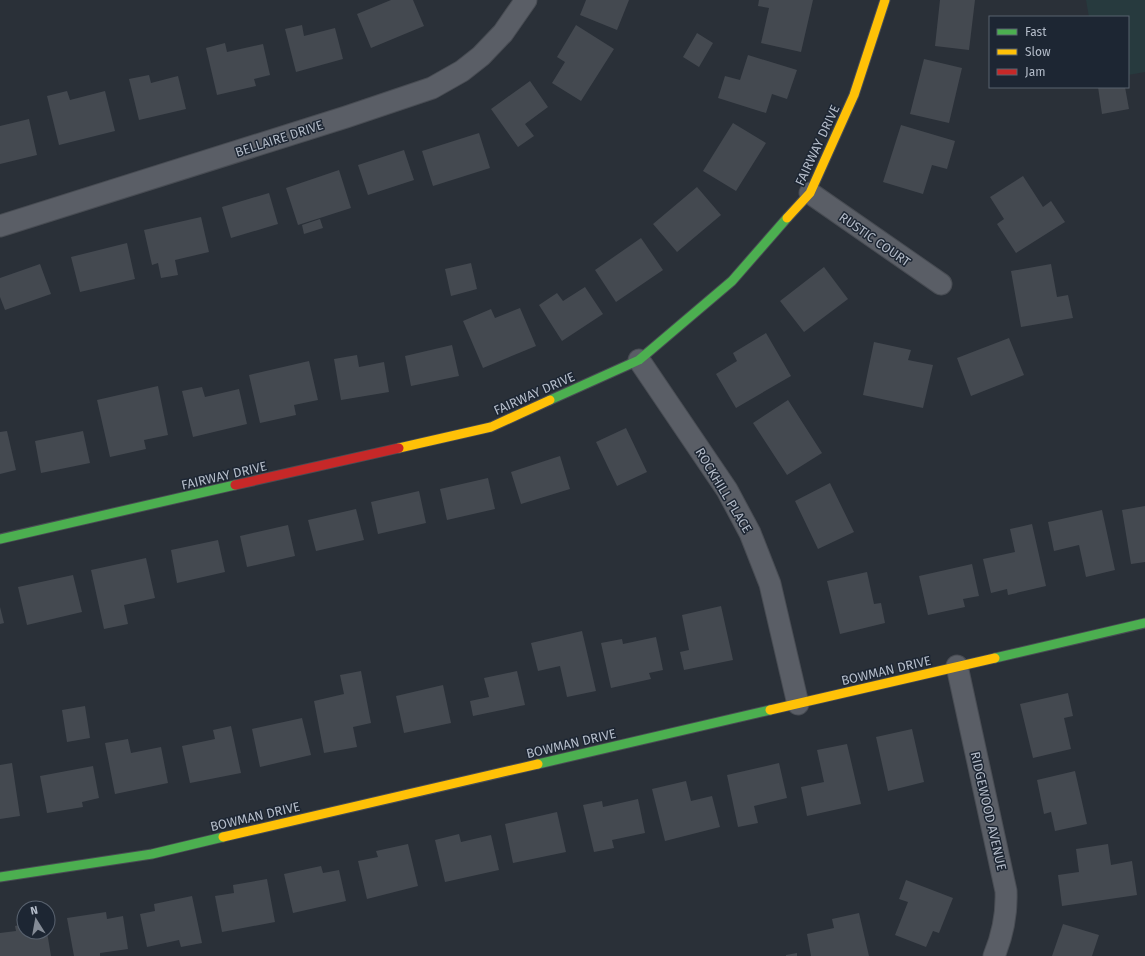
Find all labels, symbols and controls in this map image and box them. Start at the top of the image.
legend [989,16,1129,88]
text: Fast [1025,25,1047,39]
text: Slow [1025,45,1051,59]
text: Jam [1025,65,1045,79]
street label: FAIRWAY DRIVE [792,102,843,188]
street label: BELLAIRE DRIVE [233,117,325,160]
street label: RUSTIC COURT [836,209,913,270]
street label: FAIRWAY DRIVE [491,369,577,418]
street label: ROCKHILL PLACE [692,445,755,535]
street label: FAIRWAY DRIVE [180,458,268,493]
street label: BOWMAN DRIVE [840,653,933,688]
street label: BOWMAN DRIVE [525,726,618,761]
street label: RIDGEWOOD AVENUE [968,750,1010,872]
street label: BOWMAN DRIVE [209,799,302,834]
north arrow [16,900,56,940]
text: N [29,904,39,918]

